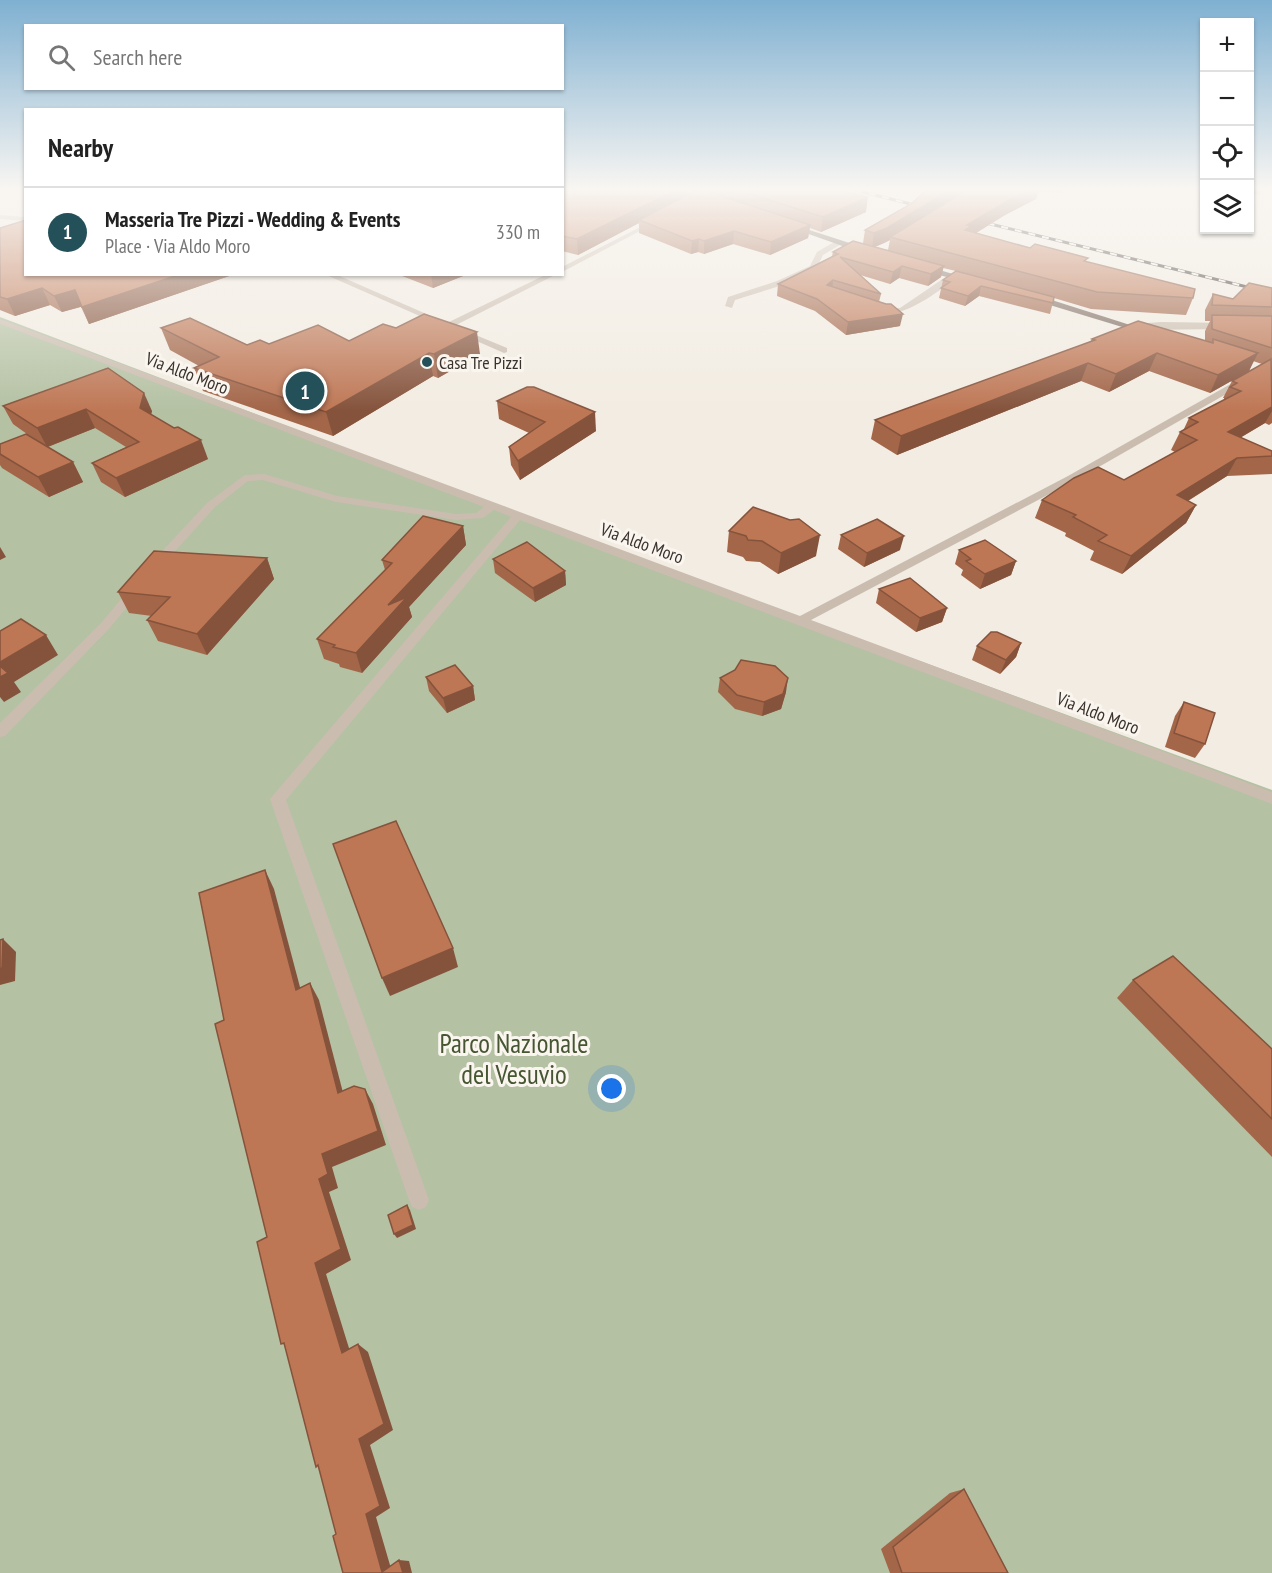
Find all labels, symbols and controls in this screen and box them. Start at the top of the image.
map controls [1200,18,1254,234]
button: + [1200,18,1254,72]
search box [24,24,564,90]
icon: search [45,41,78,74]
text: Search here [93,43,182,71]
button: − [1200,72,1254,126]
button: locate [1200,126,1254,180]
text: Nearby [48,131,113,164]
button: layers [1200,180,1254,234]
text: Masseria Tre Pizzi - Wedding & Events [105,205,400,233]
text: 1 [63,219,72,245]
text: 330 m [496,219,540,245]
text: Place · Via Aldo Moro [105,233,250,259]
street label: Via Aldo Moro [141,346,232,399]
place label: Casa Tre Pizzi [439,351,522,374]
marker: Casa Tre Pizzi [420,355,434,369]
pin: 1 [286,368,324,414]
street label: Via Aldo Moro [596,517,687,569]
street label: Via Aldo Moro [1052,686,1143,739]
park label: Parco Nazionale del Vesuvio [440,1026,588,1091]
your location [597,1074,626,1103]

